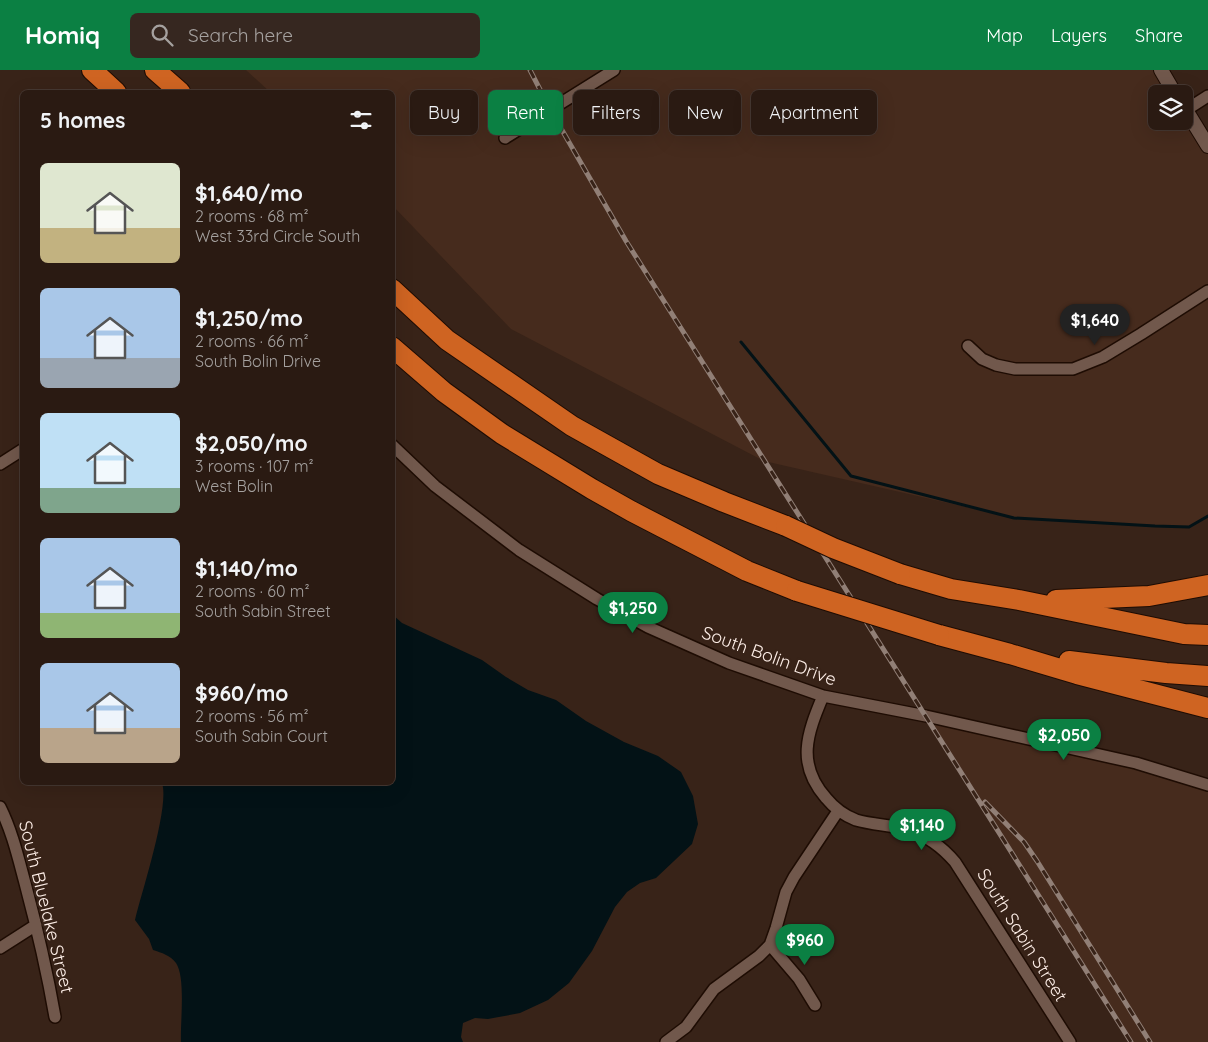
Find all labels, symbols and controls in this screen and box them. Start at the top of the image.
search box [130,13,480,58]
text: Homiq [25,20,100,50]
icon: search [148,21,176,49]
text: Search here [188,23,293,47]
text: Map [986,24,1023,47]
text: Layers [1051,24,1107,47]
text: Share [1135,24,1183,47]
map controls [1148,85,1193,130]
button: layers [1148,85,1193,130]
chip: Buy [410,90,478,135]
chip: Rent [488,90,563,135]
chip: Filters [573,90,659,135]
chip: New [669,90,741,135]
chip: Apartment [751,90,877,135]
icon: filters [347,106,375,134]
text: 5 homes [40,107,125,133]
text: $1,640/mo [195,180,303,206]
icon: home [80,183,140,243]
text: 2 rooms · 68 m² [195,206,309,226]
text: West 33rd Circle South [195,226,360,246]
pin: $1,640 [1054,304,1136,346]
text: $1,250/mo [195,305,303,331]
icon: home [80,308,140,368]
text: $1,640 [1071,310,1119,330]
text: 2 rooms · 66 m² [195,331,309,351]
text: South Bolin Drive [195,351,321,371]
text: $2,050/mo [195,430,308,456]
icon: home [80,433,140,493]
text: 3 rooms · 107 m² [195,456,314,476]
text: West Bolin [195,476,273,496]
text: $1,140/mo [195,555,298,581]
icon: home [80,558,140,618]
text: 2 rooms · 60 m² [195,581,309,601]
pin: $1,250 [592,592,674,634]
text: $1,250 [609,598,657,618]
text: South Sabin Street [195,601,331,621]
street label: South Bolin Drive [699,620,840,691]
text: $960/mo [195,680,288,706]
icon: home [80,683,140,743]
text: 2 rooms · 56 m² [195,706,309,726]
pin: $2,050 [1023,718,1105,761]
text: $2,050 [1038,725,1090,745]
text: South Sabin Court [195,726,328,746]
pin: $1,140 [881,808,963,851]
text: $1,140 [900,815,944,835]
street label: South Bluelake Street [14,818,79,996]
street label: South Sabin Street [972,864,1073,1006]
pin: $960 [775,924,835,966]
text: $960 [786,930,824,950]

